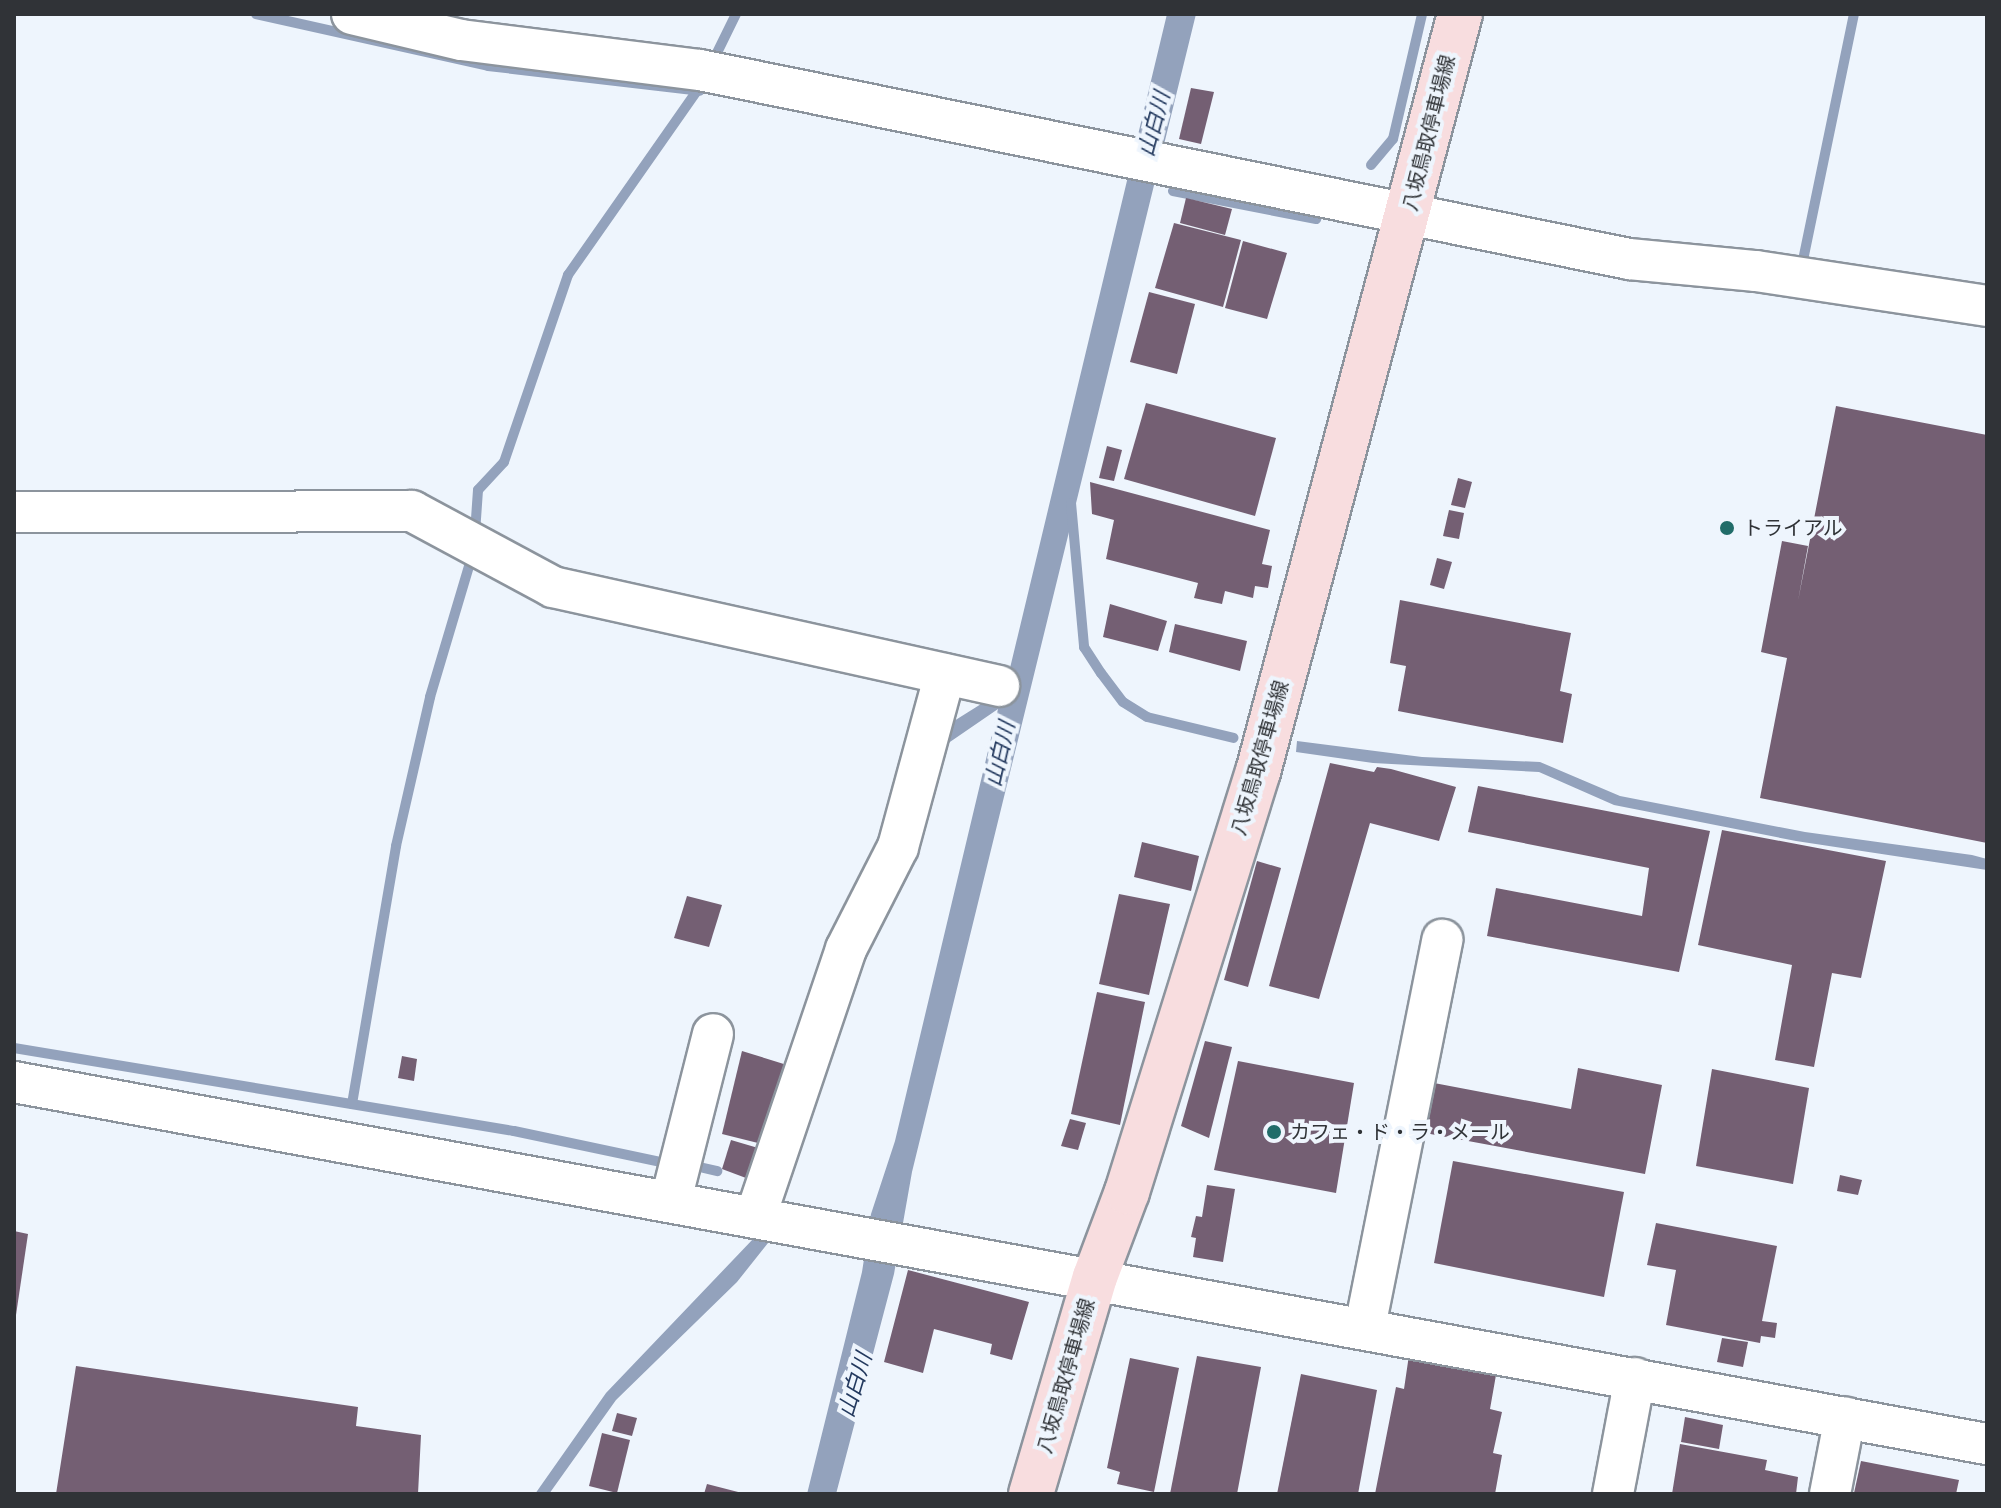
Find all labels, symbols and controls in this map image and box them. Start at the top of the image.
street label: 八坂鳥取停車場線 [1398,52,1460,214]
water label: 山白川 [1133,89,1175,159]
place label: トライアル [1743,516,1843,540]
marker: トライアル [1718,519,1736,537]
street label: 八坂鳥取停車場線 [1226,678,1294,838]
water label: 山白川 [980,719,1020,789]
place label: カフェ・ド・ラ・メール [1290,1120,1510,1144]
marker: カフェ・ド・ラ・メール [1265,1123,1283,1141]
street label: 八坂鳥取停車場線 [1032,1296,1100,1456]
water label: 山白川 [833,1350,877,1420]

